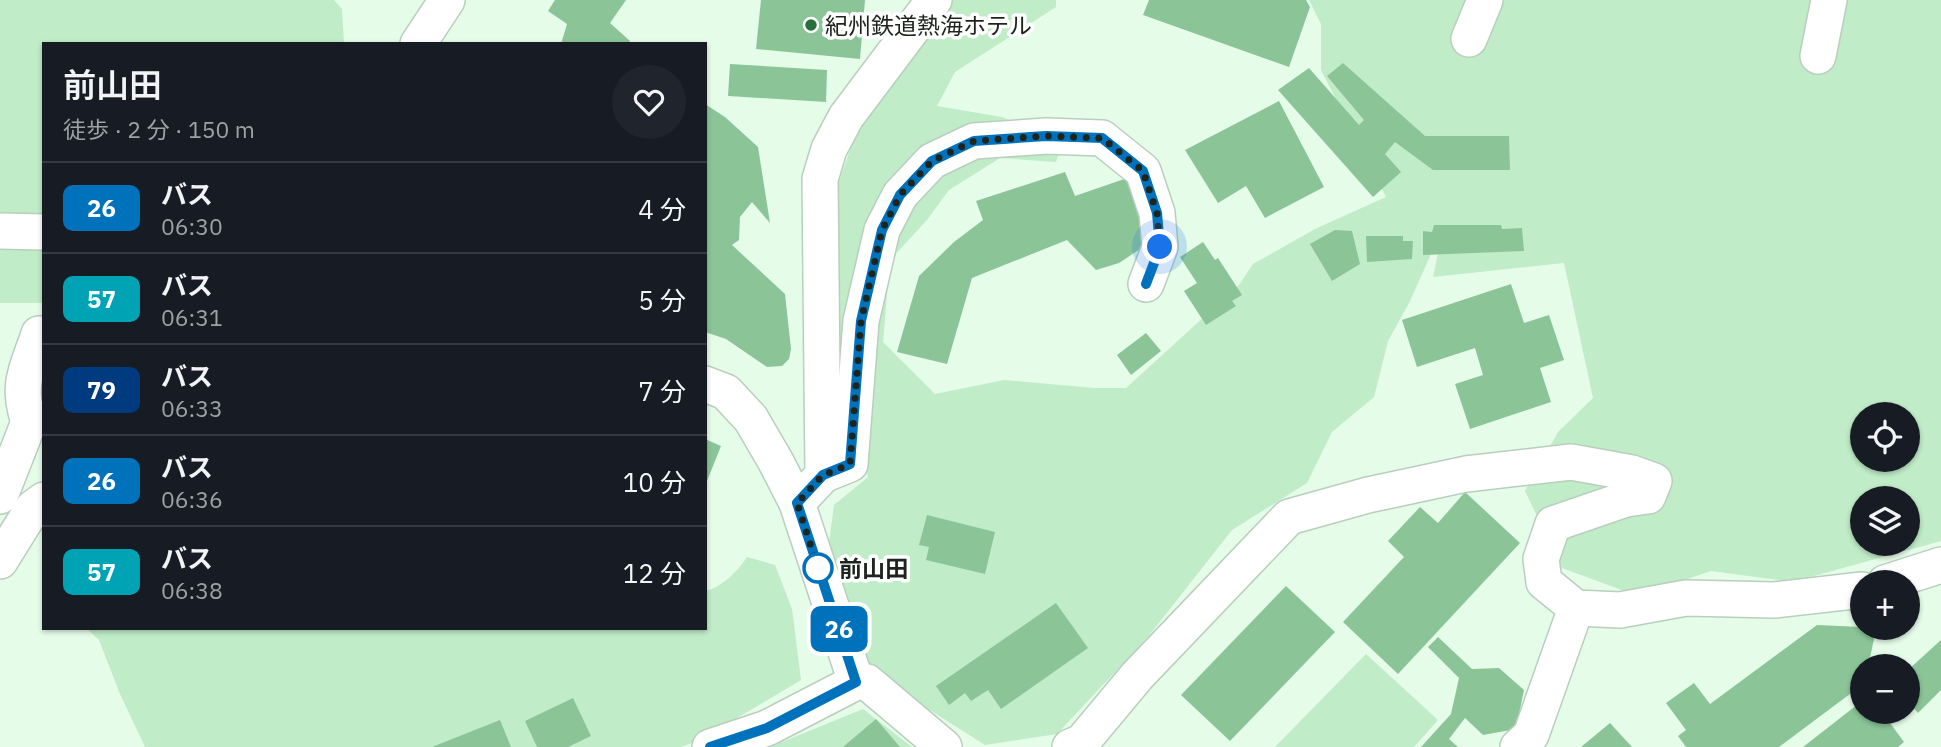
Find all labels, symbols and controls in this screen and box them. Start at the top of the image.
place label: 紀州鉄道熱海ホテル [825,10,1032,40]
marker: 紀州鉄道熱海ホテル [803,17,819,33]
text: 前山田 [63,63,162,106]
button: heart [612,65,686,139]
text: 徒歩 · 2 分 · 150 m [63,114,255,144]
text: バス [161,177,213,211]
text: 26 [87,192,116,224]
text: 4 分 [638,192,686,226]
text: 06:30 [161,211,223,241]
your location [1142,229,1177,264]
text: バス [161,268,213,302]
text: 57 [87,283,116,315]
text: 5 分 [638,283,686,317]
text: 06:31 [161,302,223,332]
text: バス [161,359,213,393]
text: 79 [87,374,116,406]
text: 7 分 [638,374,686,408]
text: 06:33 [161,393,223,423]
map controls [1850,402,1920,724]
button: locate [1850,402,1920,472]
text: バス [161,450,213,484]
text: 26 [87,465,116,497]
text: 10 分 [623,465,686,499]
text: 06:36 [161,484,223,514]
button: layers [1850,486,1920,556]
text: バス [161,541,213,575]
marker: 前山田 [803,553,833,583]
place label: 前山田 [839,553,908,583]
text: 57 [87,556,116,588]
text: 12 分 [623,556,686,590]
button: + [1850,570,1920,640]
text: 06:38 [161,575,223,605]
line badge: 26 [808,606,870,652]
text: 26 [825,613,853,645]
button: − [1850,654,1920,724]

